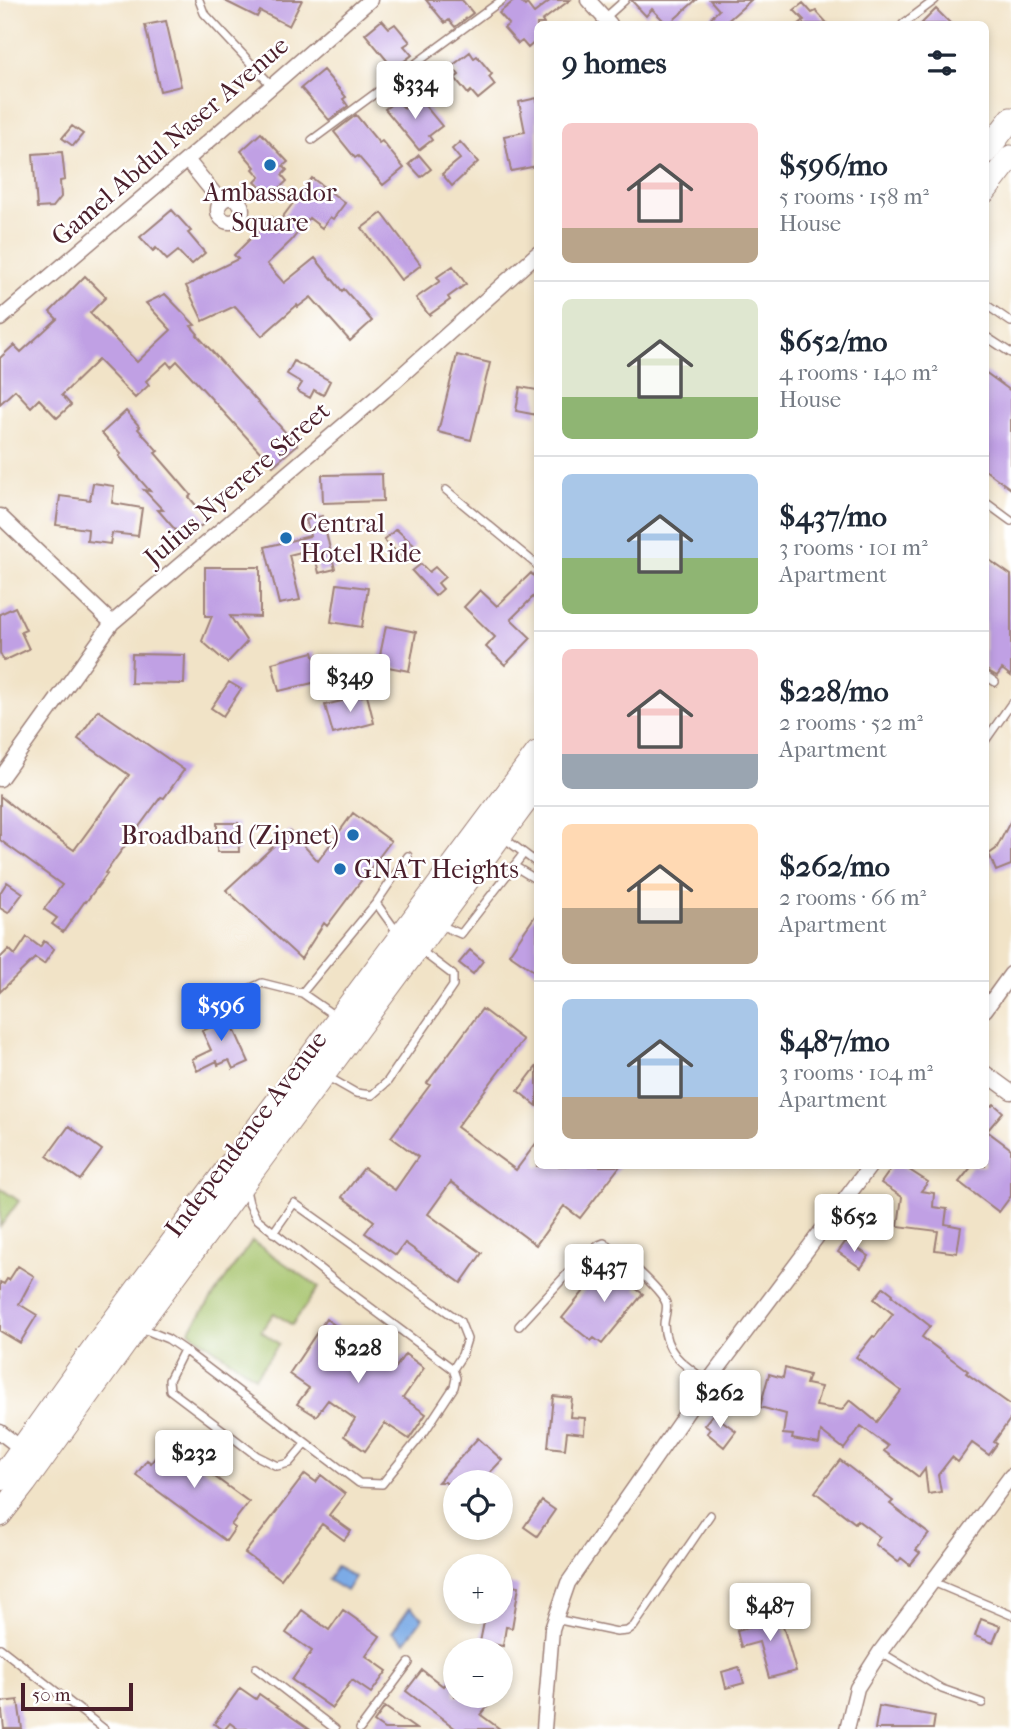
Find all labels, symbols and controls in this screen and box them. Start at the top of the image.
street label: Gamel Abdul Naser Avenue [45,30,295,252]
icon: filters [923,44,961,82]
text: 9 homes [562,46,667,81]
pin: $334 [374,61,456,121]
text: $334 [392,70,438,97]
text: $596/mo [779,148,888,183]
icon: home [618,151,702,235]
marker: Ambassador Square [262,157,278,173]
place label: Ambassador Square [202,177,337,238]
text: 5 rooms · 158 m² [779,183,929,210]
text: House [779,210,841,237]
text: $652/mo [779,324,888,359]
icon: home [618,327,702,411]
text: 4 rooms · 140 m² [779,359,938,386]
text: House [779,386,841,413]
street label: Julius Nyerere Street [136,395,337,574]
text: $437/mo [779,499,887,534]
icon: home [618,502,702,586]
place label: Central Hotel Ride [300,508,422,569]
marker: Central Hotel Ride [278,530,294,546]
text: 3 rooms · 101 m² [779,534,928,561]
text: Apartment [779,561,887,588]
pin: $349 [309,654,391,714]
text: $349 [326,663,374,690]
text: $228/mo [779,674,889,709]
icon: home [618,677,702,761]
text: 2 rooms · 52 m² [779,709,923,736]
text: Apartment [779,736,887,763]
place label: Broadband (Zipnet) [121,820,339,851]
marker: Broadband (Zipnet) [345,827,361,843]
text: $262/mo [779,849,890,884]
icon: home [618,852,702,936]
place label: GNAT Heights [354,854,519,885]
marker: GNAT Heights [332,861,348,877]
text: 2 rooms · 66 m² [779,884,926,911]
text: Apartment [779,911,887,938]
pin: $596 [180,984,262,1043]
text: $596 [197,992,245,1019]
text: $487/mo [779,1024,890,1059]
street label: Independence Avenue [158,1025,334,1243]
icon: home [618,1027,702,1111]
text: 3 rooms · 104 m² [779,1059,933,1086]
text: Apartment [779,1086,887,1113]
pin: $652 [813,1194,895,1254]
text: $652 [831,1203,877,1230]
pin: $437 [563,1244,645,1304]
text: $437 [581,1253,627,1280]
pin: $228 [317,1326,399,1385]
text: $228 [334,1334,382,1361]
pin: $262 [679,1370,761,1430]
text: $262 [696,1379,744,1406]
pin: $232 [153,1430,235,1490]
text: $232 [171,1439,217,1466]
map controls [443,1470,513,1708]
button: locate [443,1470,513,1540]
button: + [443,1554,513,1624]
pin: $487 [729,1584,811,1643]
text: $487 [746,1592,794,1619]
button: − [443,1638,513,1708]
scale bar [21,1680,133,1712]
text: 50 m [32,1684,71,1706]

